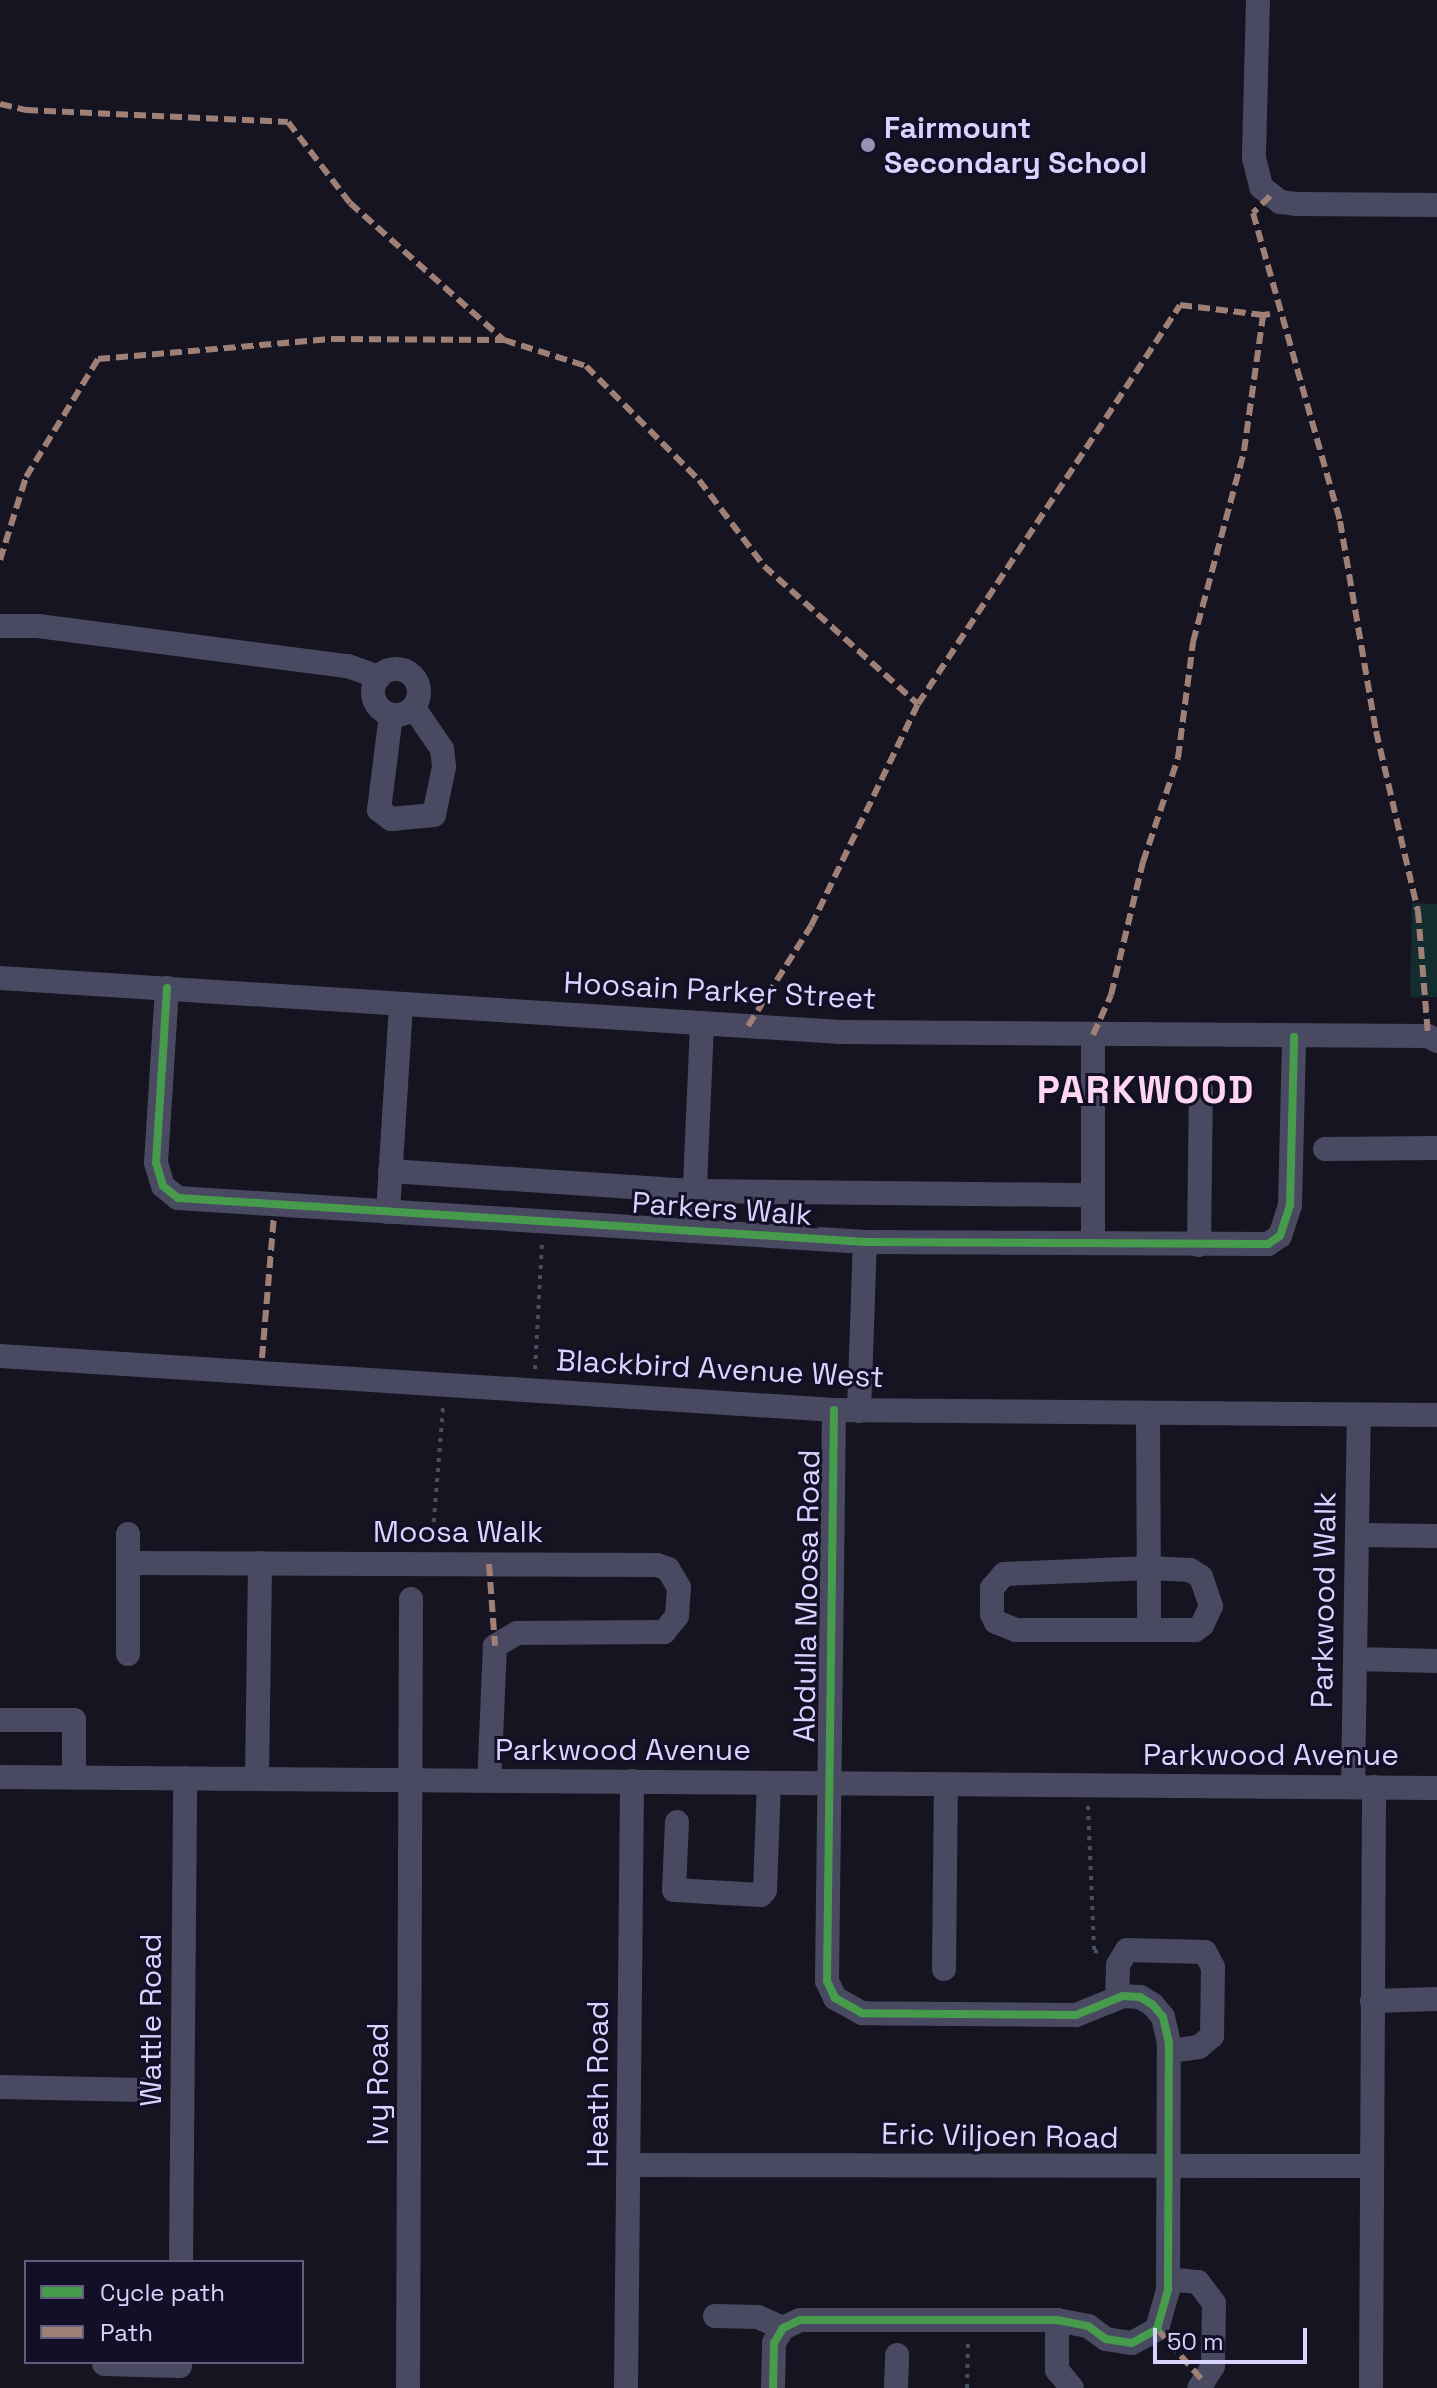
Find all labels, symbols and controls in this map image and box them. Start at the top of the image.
place label: Fairmount Secondary School [884,110,1147,180]
marker: Fairmount Secondary School [859,136,877,154]
street label: Hoosain Parker Street [563,965,877,1017]
district label: PARKWOOD [1037,1068,1255,1114]
street label: Parkers Walk [631,1185,813,1233]
street label: Blackbird Avenue West [555,1342,885,1396]
street label: Abdulla Moosa Road [786,1449,828,1743]
street label: Parkwood Walk [1304,1491,1344,1709]
street label: Moosa Walk [373,1514,543,1550]
street label: Parkwood Avenue [495,1732,751,1768]
street label: Parkwood Avenue [1143,1737,1399,1773]
street label: Wattle Road [133,1933,169,2107]
street label: Heath Road [580,2000,616,2168]
street label: Ivy Road [360,2022,396,2146]
street label: Eric Viljoen Road [881,2116,1119,2156]
legend [24,2260,304,2364]
text: Cycle path [100,2277,225,2308]
scale bar [1157,2312,1311,2362]
text: Path [100,2317,153,2348]
text: 50 m [1167,2326,1224,2357]

